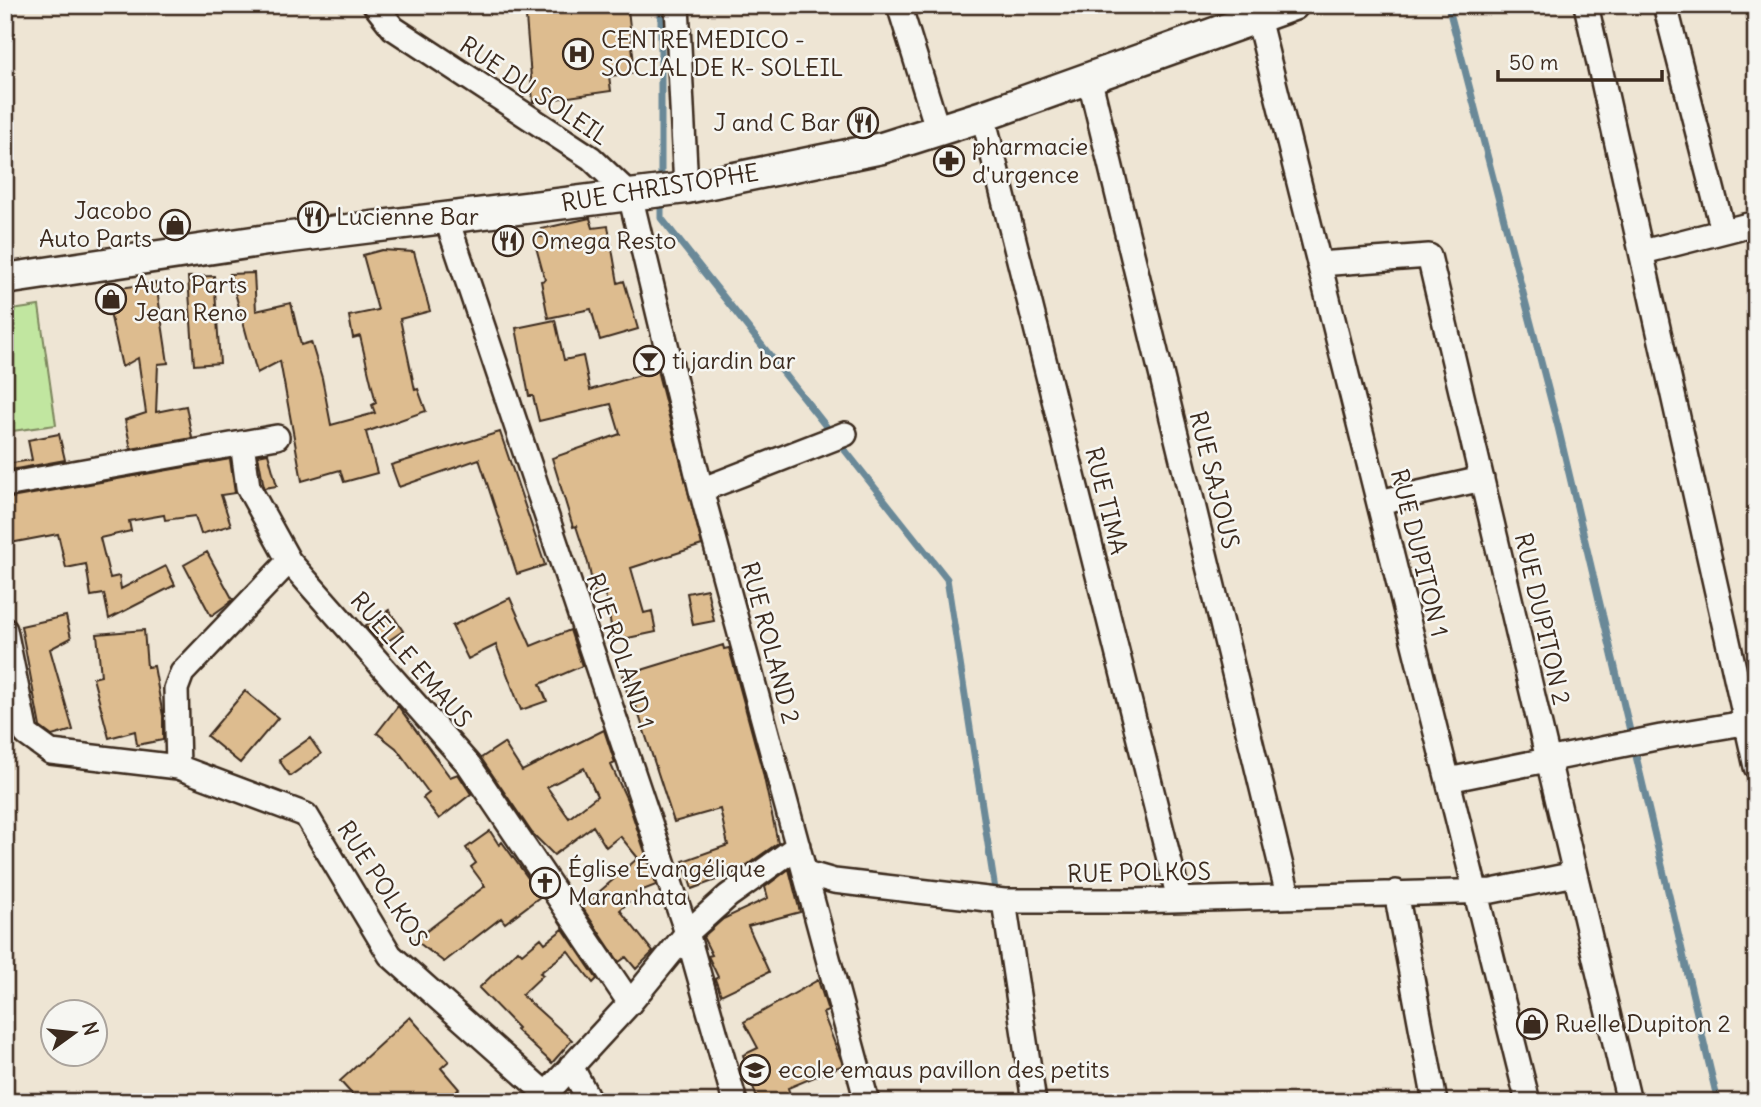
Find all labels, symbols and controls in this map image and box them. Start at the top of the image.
place label: CENTRE MEDICO - SOCIAL DE K- SOLEIL [601,24,843,82]
street label: RUE DU SOLEIL [454,29,615,151]
hospital icon: CENTRE MEDICO - SOCIAL DE K- SOLEIL [561,37,595,71]
scale bar [1498,38,1663,82]
text: 50 m [1509,49,1558,76]
restaurant icon: J and C Bar [846,106,880,140]
place label: J and C Bar [714,107,840,137]
place label: pharmacie d'urgence [972,131,1088,189]
pharmacy icon: pharmacie d'urgence [932,144,966,178]
street label: RUE CHRISTOPHE [559,157,761,217]
place label: Jacobo Auto Parts [39,195,152,253]
restaurant icon: Lucienne Bar [296,200,330,234]
place label: Lucienne Bar [336,201,479,231]
shop icon: Jacobo Auto Parts [158,208,192,242]
restaurant icon: Omega Resto [491,224,525,258]
place label: Omega Resto [531,225,677,255]
place label: Auto Parts Jean Reno [134,269,248,327]
shop icon: Auto Parts Jean Reno [94,282,128,316]
bar icon: ti jardin bar [632,344,666,378]
place label: ti jardin bar [672,345,796,375]
street label: RUE SAJOUS [1183,408,1247,552]
street label: RUE TIMA [1079,444,1135,557]
street label: RUE DUPITON 1 [1385,466,1455,640]
street label: RUE DUPITON 2 [1509,530,1577,708]
street label: RUE ROLAND 2 [735,559,807,727]
street label: RUE ROLAND 1 [580,569,662,732]
street label: RUELLE EMAUS [345,585,479,734]
street label: RUE POLKOS [331,815,435,952]
place label: Église Évangélique Maranhata [568,853,766,911]
street label: RUE POLKOS [1067,856,1211,888]
church icon: Église Évangélique Maranhata [528,866,562,900]
north arrow [38,998,108,1068]
shop icon: Ruelle Dupiton 2 [1515,1007,1549,1041]
place label: Ruelle Dupiton 2 [1555,1008,1731,1038]
text: N [77,1019,104,1038]
school or university icon: ecole emaus pavillon des petits [738,1053,772,1087]
place label: ecole emaus pavillon des petits [778,1054,1110,1084]

